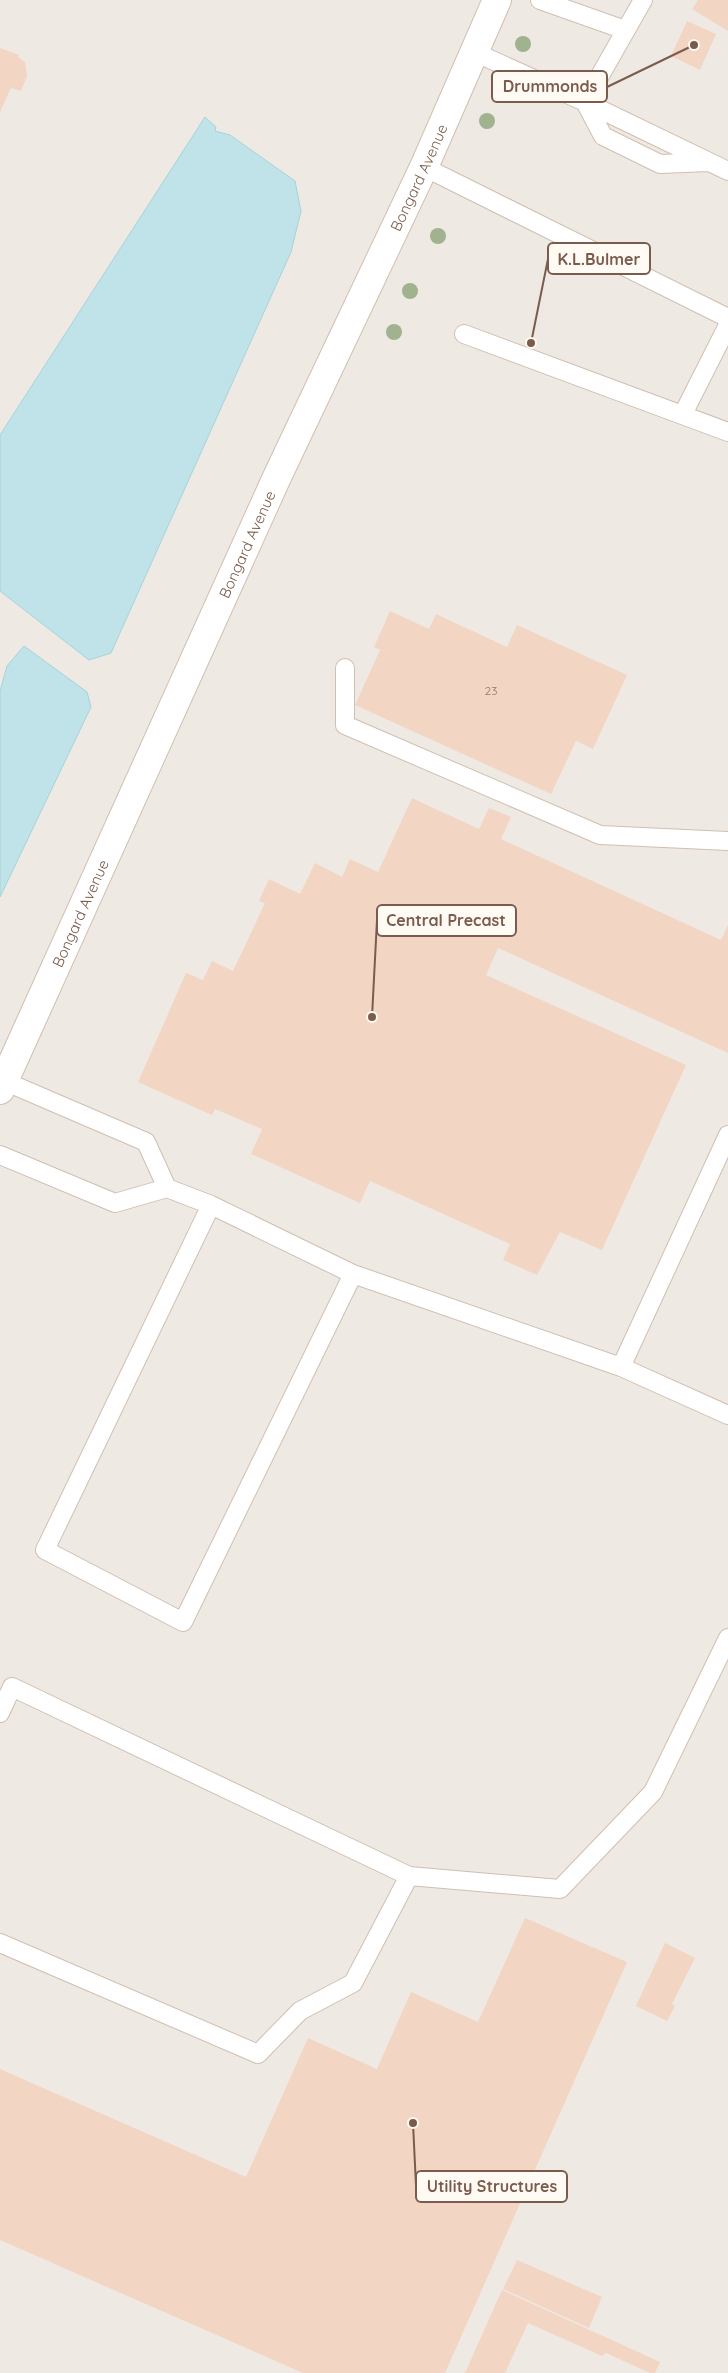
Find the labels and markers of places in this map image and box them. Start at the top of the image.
callout: Drummonds [492,71,607,102]
callout: K.L.Bulmer [548,243,650,274]
callout: Central Precast [377,905,516,936]
callout: Utility Structures [416,2171,567,2202]

